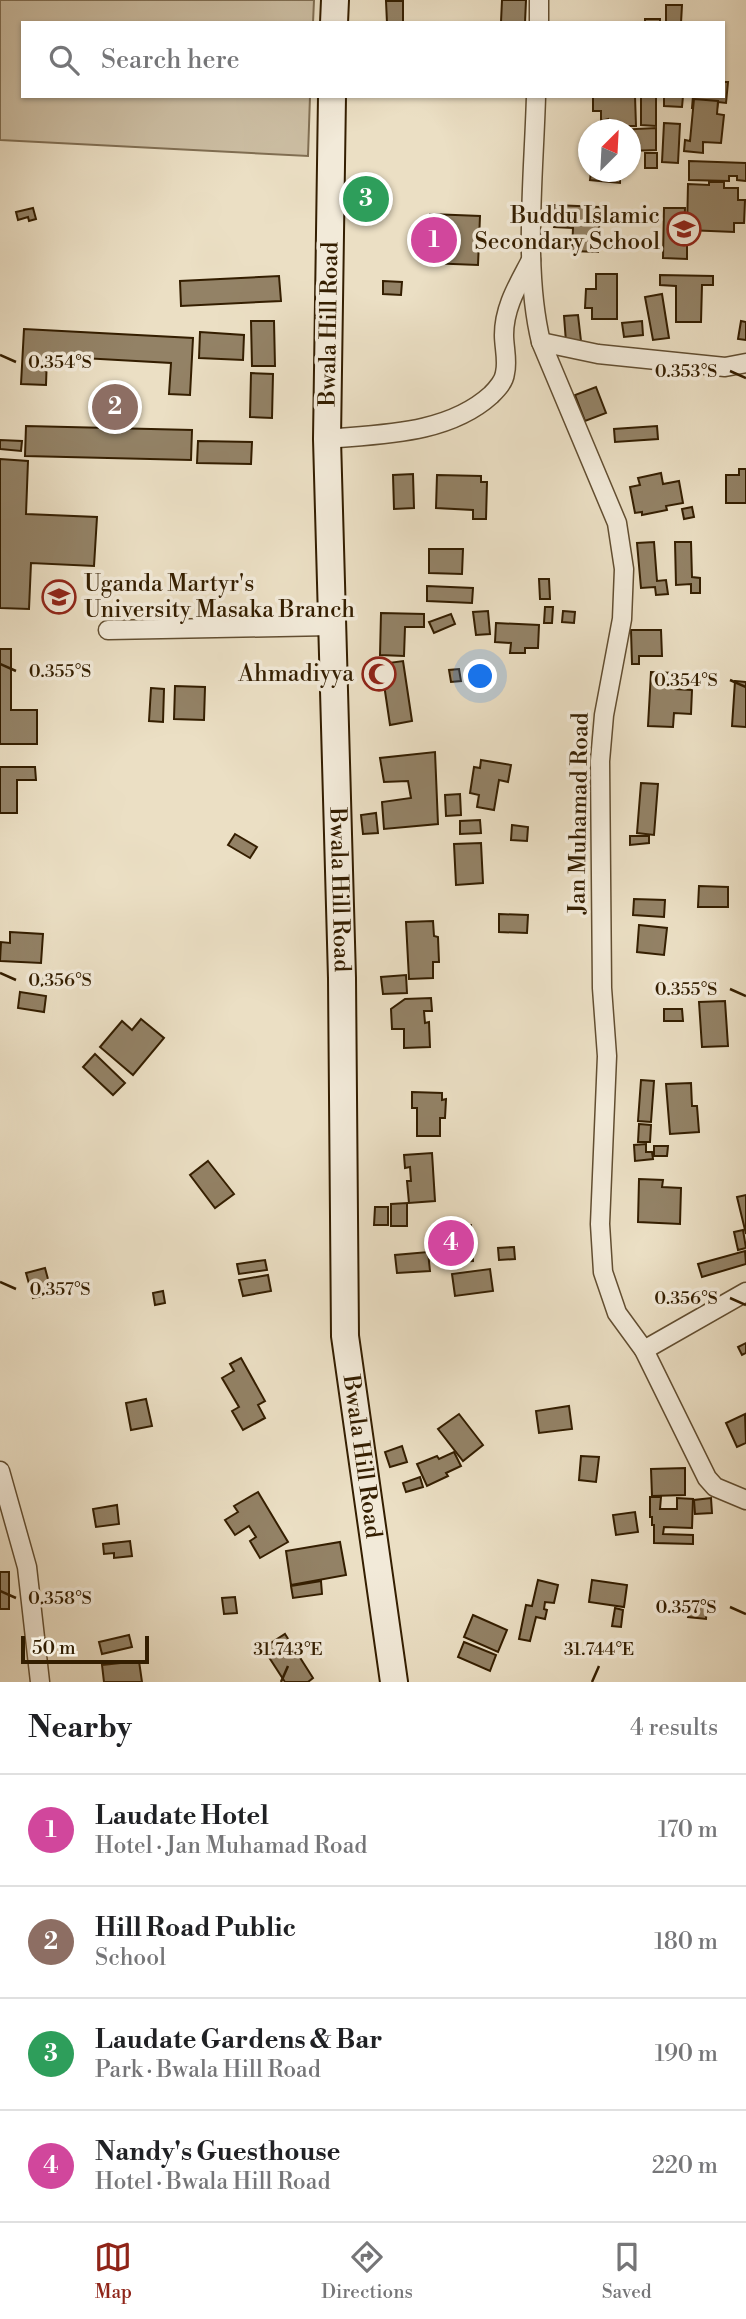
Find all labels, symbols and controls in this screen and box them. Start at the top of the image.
search box [21,21,725,98]
icon: search [45,41,83,79]
text: Search here [101,44,240,76]
north arrow [578,119,641,182]
pin: 3 [343,173,389,225]
place label: Buddu Islamic Secondary School [475,202,660,256]
school or university icon: Buddu Islamic Secondary School [665,210,703,248]
pin: 1 [411,214,457,266]
street label: Bwala Hill Road [314,241,344,408]
text: 0.354°S [28,351,92,374]
text: 0.353°S [655,360,717,383]
pin: 2 [92,381,138,433]
place label: Uganda Martyr's University Masaka Branch [84,570,355,624]
school or university icon: Uganda Martyr's University Masaka Branch [40,578,78,616]
mosque icon: Ahmadiyya [360,655,398,693]
your location [463,659,497,693]
text: 0.355°S [29,660,91,683]
place label: Ahmadiyya [237,660,354,688]
text: 0.354°S [654,669,718,692]
street label: Jan Muhamad Road [563,712,595,915]
street label: Bwala Hill Road [323,806,356,973]
text: 0.356°S [28,969,92,992]
text: 0.355°S [655,978,717,1001]
pin: 4 [428,1217,474,1269]
text: 0.357°S [29,1278,91,1301]
text: 0.356°S [654,1287,718,1310]
street label: Bwala Hill Road [337,1372,387,1540]
text: 0.358°S [28,1587,92,1610]
text: 0.357°S [655,1596,717,1619]
scale bar [21,1633,149,1665]
text: 50 m [32,1636,76,1660]
text: 31.743°E [253,1638,323,1661]
text: 31.744°E [564,1638,634,1661]
text: Nearby [28,1709,132,1747]
text: 4 results [630,1714,718,1742]
text: Laudate Hotel [95,1800,269,1832]
text: 1 [45,1816,57,1844]
text: 170 m [658,1816,718,1844]
text: Hotel · Jan Muhamad Road [95,1832,367,1860]
text: Hill Road Public [95,1912,296,1944]
text: 2 [44,1928,58,1956]
text: 180 m [654,1928,718,1956]
text: School [95,1944,166,1972]
text: Laudate Gardens & Bar [95,2024,382,2056]
text: 3 [44,2040,58,2068]
text: 190 m [655,2040,718,2068]
text: Park · Bwala Hill Road [95,2056,321,2084]
text: Nandy's Guesthouse [95,2136,341,2168]
text: 4 [43,2152,59,2180]
text: 220 m [652,2152,718,2180]
text: Hotel · Bwala Hill Road [95,2168,331,2196]
tab: Map [94,2238,132,2304]
tab: Directions [321,2238,413,2304]
tab: Saved [602,2238,652,2304]

